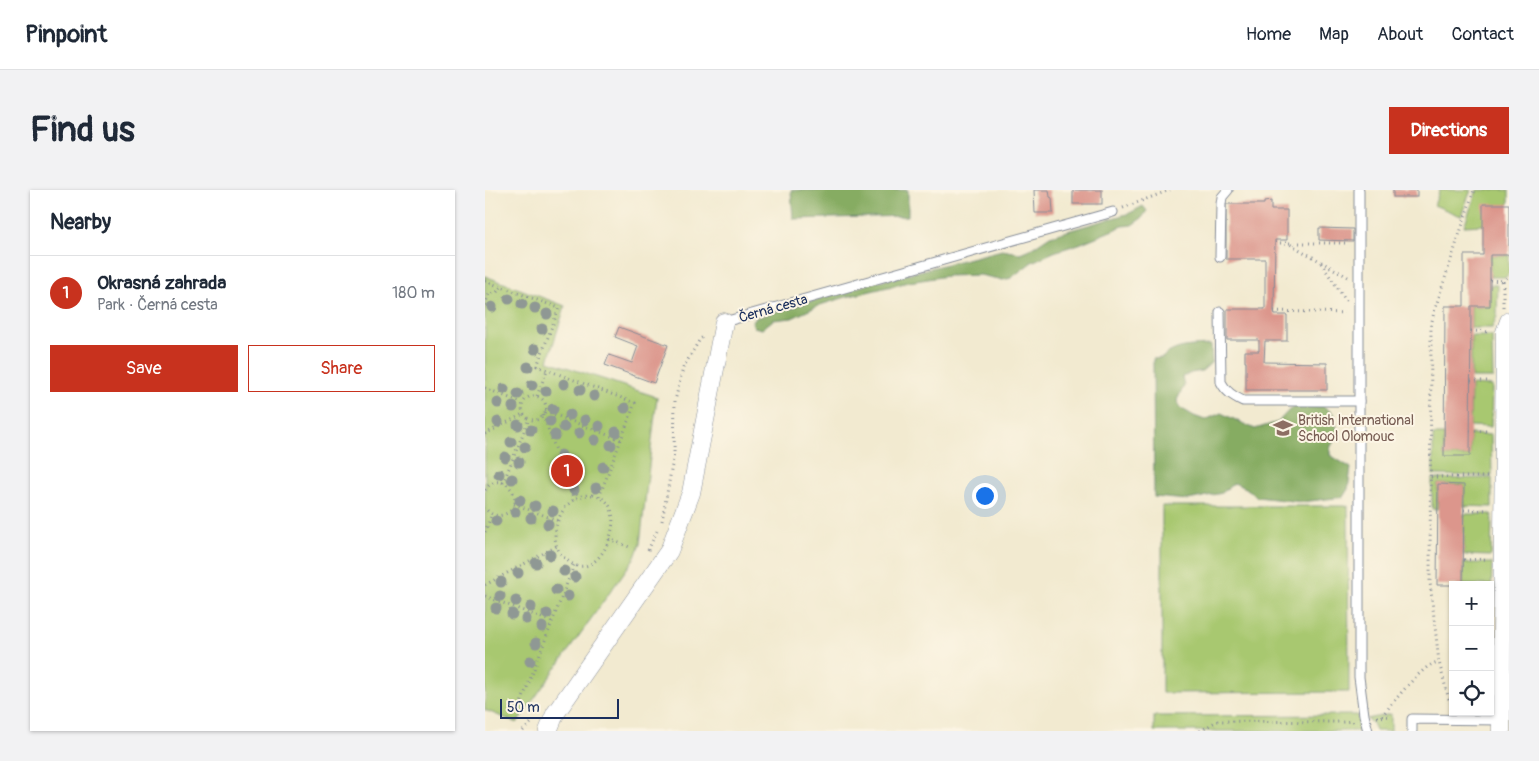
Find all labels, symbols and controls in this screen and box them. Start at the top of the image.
text: Pinpoint [25,20,107,49]
text: Home [1246,23,1291,46]
text: Map [1319,23,1349,46]
text: About [1377,23,1423,46]
text: Contact [1451,23,1514,46]
button: Directions [1389,107,1509,154]
text: Find us [30,108,135,152]
text: Nearby [50,209,111,236]
text: Okrasná zahrada [97,271,226,295]
text: 1 [63,283,69,303]
text: 180 m [392,283,435,303]
street label: Černá cesta [737,290,809,326]
text: Park · Černá cesta [97,295,218,315]
button: Save [50,345,238,392]
button: Share [248,345,435,392]
place label: British International School Olomouc [1298,412,1414,445]
school or university icon: British International School Olomouc [1272,417,1294,439]
pin: 1 [551,452,583,490]
your location [972,483,998,509]
map controls [1449,581,1494,716]
button: + [1449,581,1494,626]
button: − [1449,626,1494,671]
button: locate [1449,671,1494,716]
scale bar [500,696,619,719]
text: 50 m [507,699,540,716]

